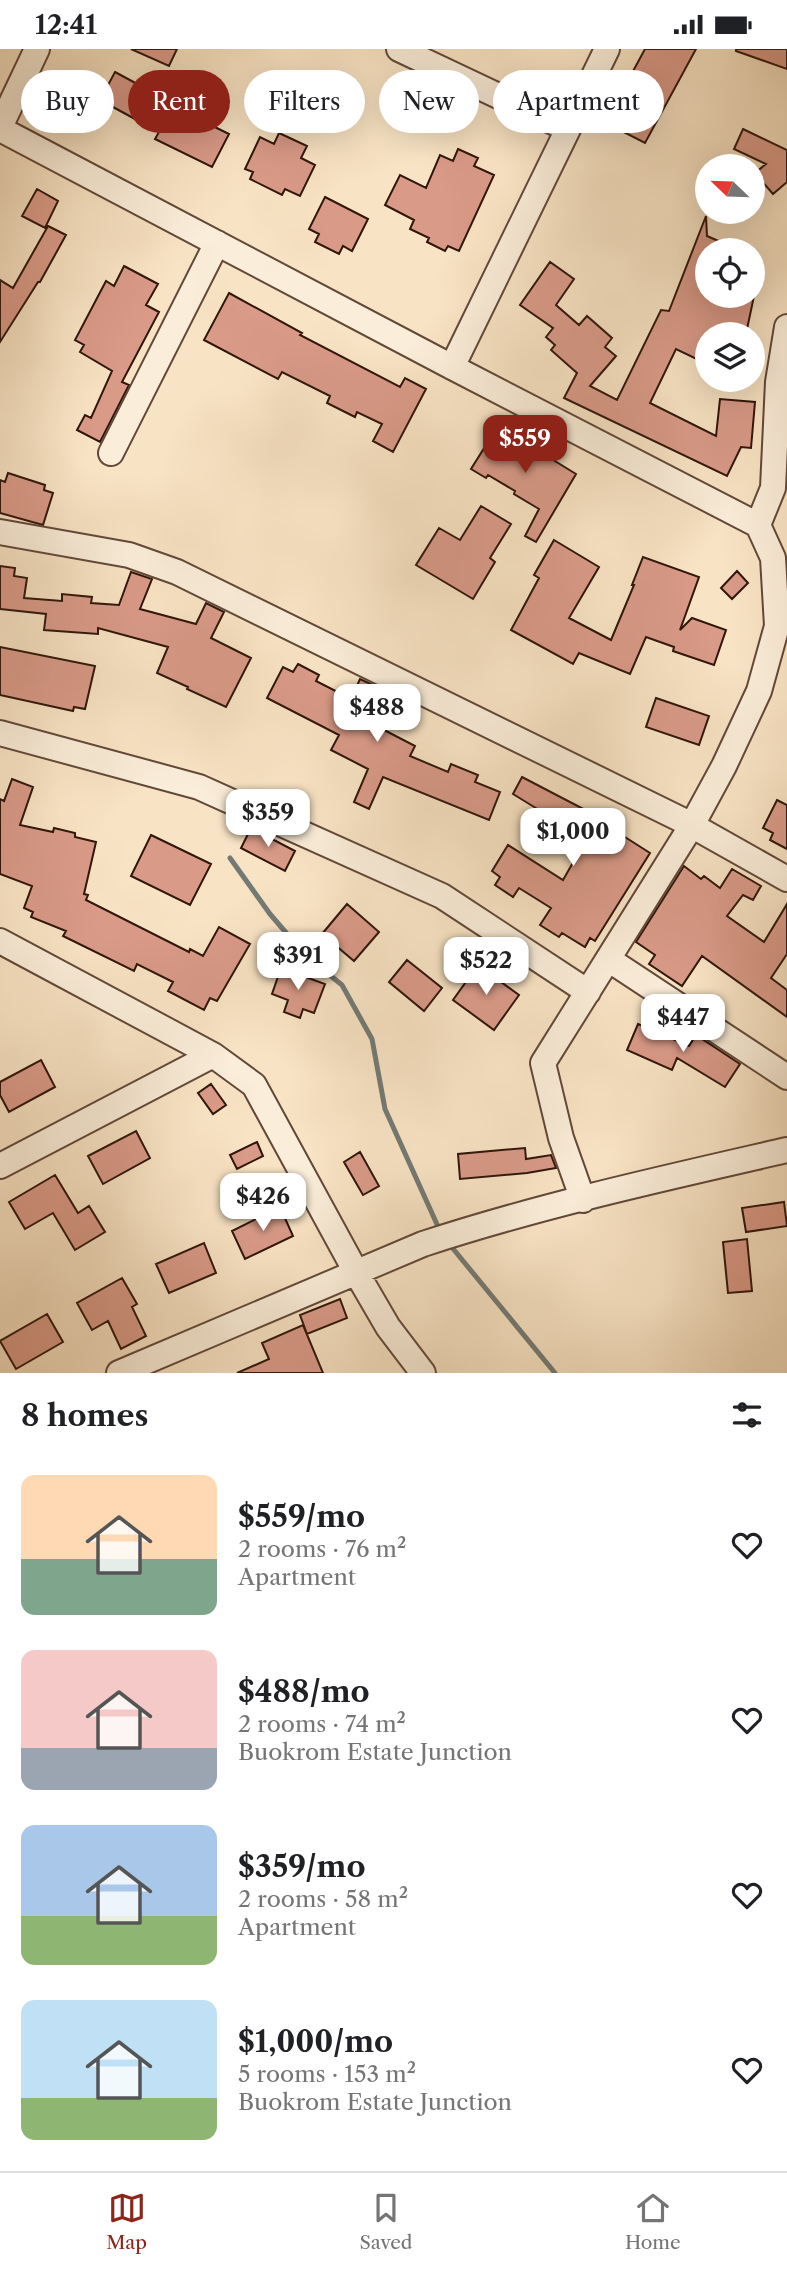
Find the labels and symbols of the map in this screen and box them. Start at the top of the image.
north arrow [695,154,765,224]
pin: $559 [484,415,566,475]
pin: $488 [336,685,418,744]
pin: $359 [227,789,309,849]
pin: $1,000 [516,809,630,868]
pin: $391 [257,933,339,992]
pin: $522 [445,937,527,997]
pin: $447 [642,995,724,1054]
pin: $426 [222,1173,304,1233]

